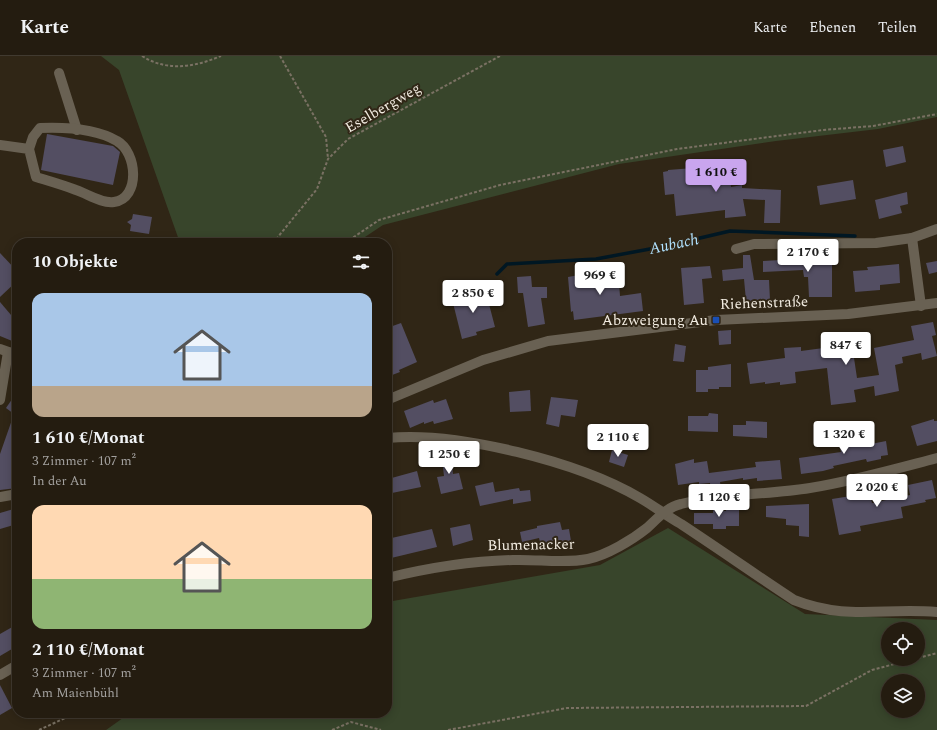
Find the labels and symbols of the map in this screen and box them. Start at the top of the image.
street label: Eselbergweg [341,77,425,139]
pin: 1 610 € [679,159,753,193]
water label: Aubach [646,227,701,261]
pin: 2 170 € [771,239,845,273]
pin: 969 € [572,262,628,296]
pin: 2 850 € [436,280,510,314]
street label: Riehenstraße [720,290,808,316]
place label: Abzweigung Au [602,309,708,332]
marker: Abzweigung Au [711,315,721,325]
pin: 847 € [818,332,874,366]
pin: 1 320 € [807,421,881,455]
pin: 2 110 € [581,424,655,458]
pin: 1 250 € [412,441,486,475]
pin: 2 020 € [840,474,914,508]
pin: 1 120 € [682,484,756,518]
street label: Blumenacker [487,533,575,557]

